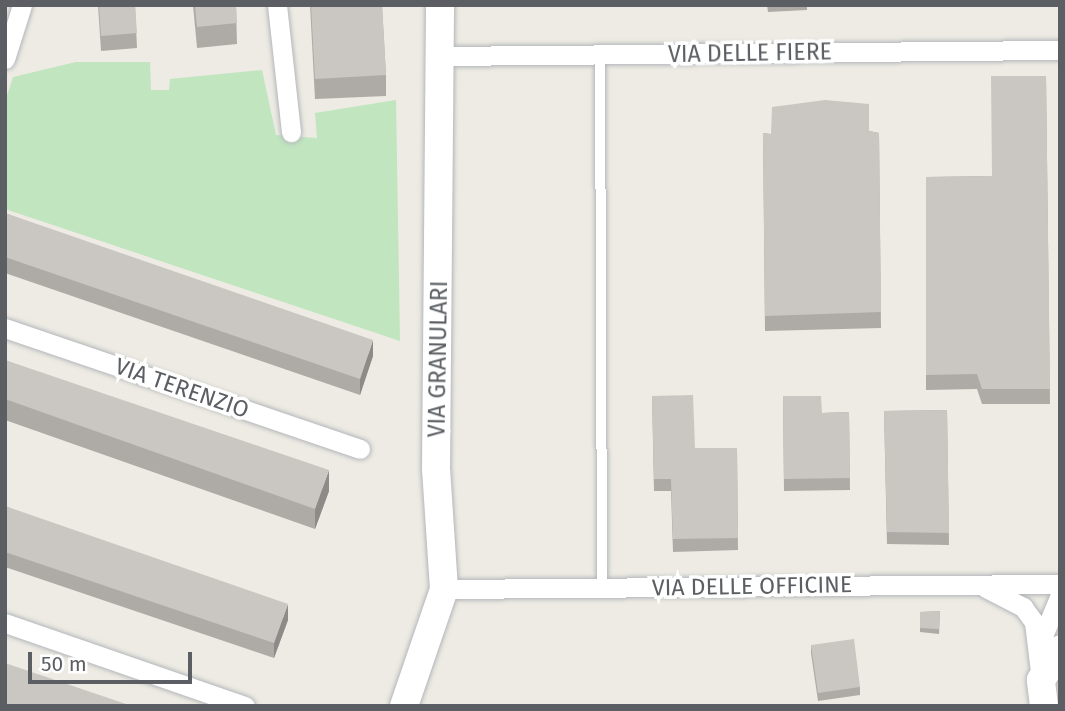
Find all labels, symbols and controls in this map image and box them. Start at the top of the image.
street label: VIA DELLE FIERE [668,38,832,68]
street label: VIA GRANULARI [423,280,453,438]
street label: VIA TERENZIO [111,352,253,424]
street label: VIA DELLE OFFICINE [652,570,852,602]
scale bar [32,638,196,682]
text: 50 m [41,651,87,677]

